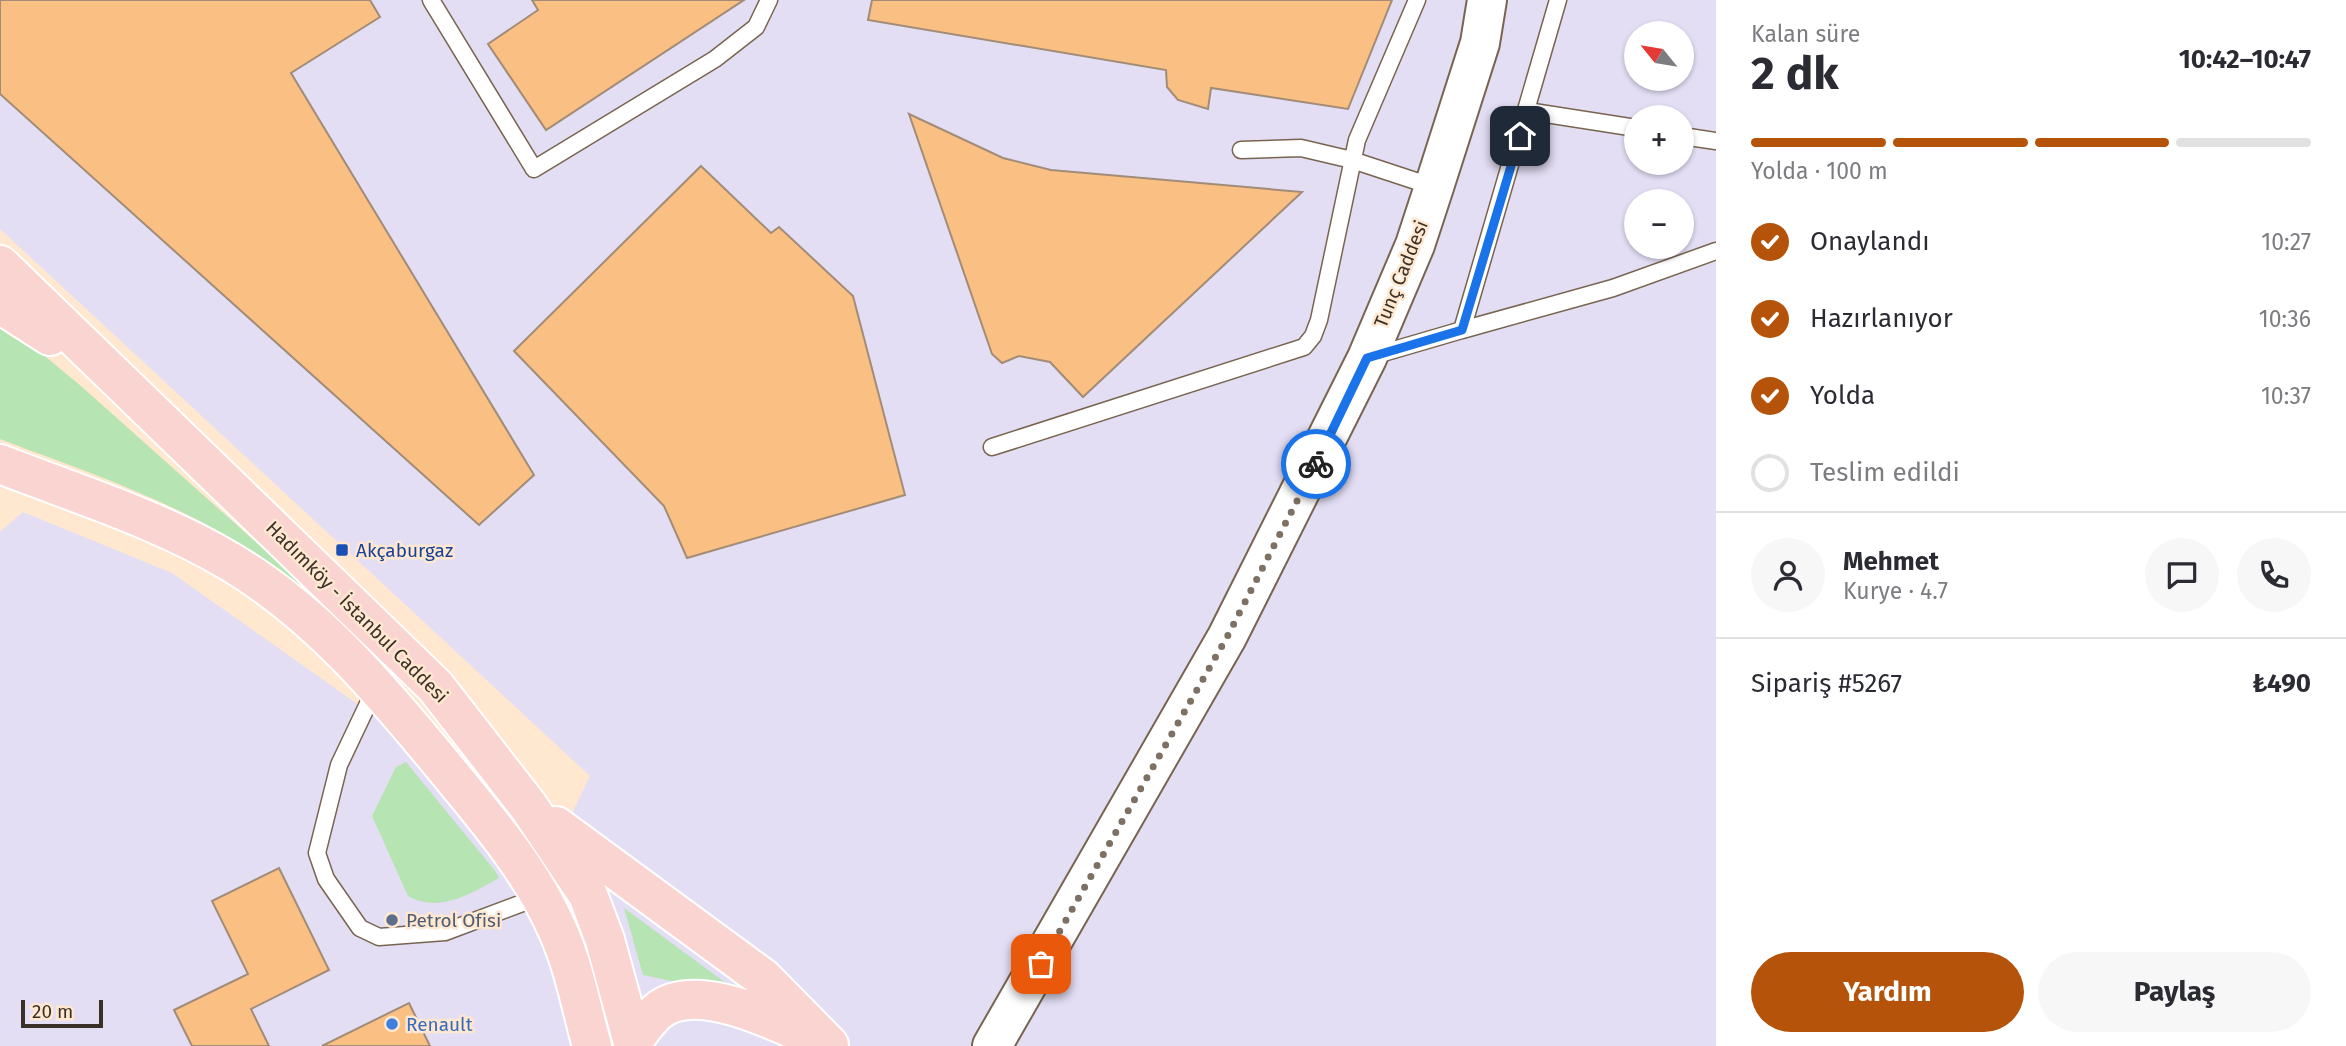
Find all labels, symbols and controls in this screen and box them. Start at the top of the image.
text: Kalan süre [1751,20,1860,48]
north arrow [1624,21,1694,91]
map controls [1624,21,1694,259]
text: 10:42–10:47 [2179,44,2311,75]
text: 2 dk [1751,46,1839,101]
button: + [1624,105,1694,175]
pin [1490,106,1550,166]
icon: home [1501,117,1539,155]
text: Yolda · 100 m [1751,157,1888,185]
button: − [1624,189,1694,259]
street label: Tunç Caddesi [1369,217,1433,331]
icon: check [1751,223,1789,261]
text: Onaylandı [1810,226,1930,257]
text: 10:27 [2261,228,2311,256]
icon: check [1751,300,1789,338]
text: Hazırlanıyor [1810,303,1953,334]
text: 10:36 [2259,305,2311,333]
icon: check [1751,377,1789,415]
text: Yolda [1810,380,1875,411]
text: 10:37 [2261,382,2311,410]
courier [1281,429,1351,499]
icon: bike [1297,445,1335,483]
text: Teslim edildi [1810,457,1960,488]
street label: Hadımköy - İstanbul Caddesi [261,516,453,708]
button: person [1751,538,1825,612]
button: chat [2145,538,2219,612]
button: phone [2237,538,2311,612]
place label: Akçaburgaz [356,539,453,562]
marker: Akçaburgaz [334,542,350,558]
text: Mehmet [1843,546,1939,577]
text: Kurye · 4.7 [1843,577,1948,605]
text: Sipariş #5267 [1751,668,1902,699]
text: ₺490 [2252,668,2311,699]
place label: Petrol Ofisi [406,909,501,932]
marker: Petrol Ofisi [384,912,400,928]
pin [1011,934,1071,994]
icon: bag [1022,945,1060,983]
button: Yardım [1751,952,2024,1032]
button: Paylaş [2038,952,2311,1032]
scale bar [21,997,103,1029]
text: 20 m [32,1000,73,1023]
place label: Renault [406,1013,473,1036]
marker: Renault [384,1016,400,1032]

